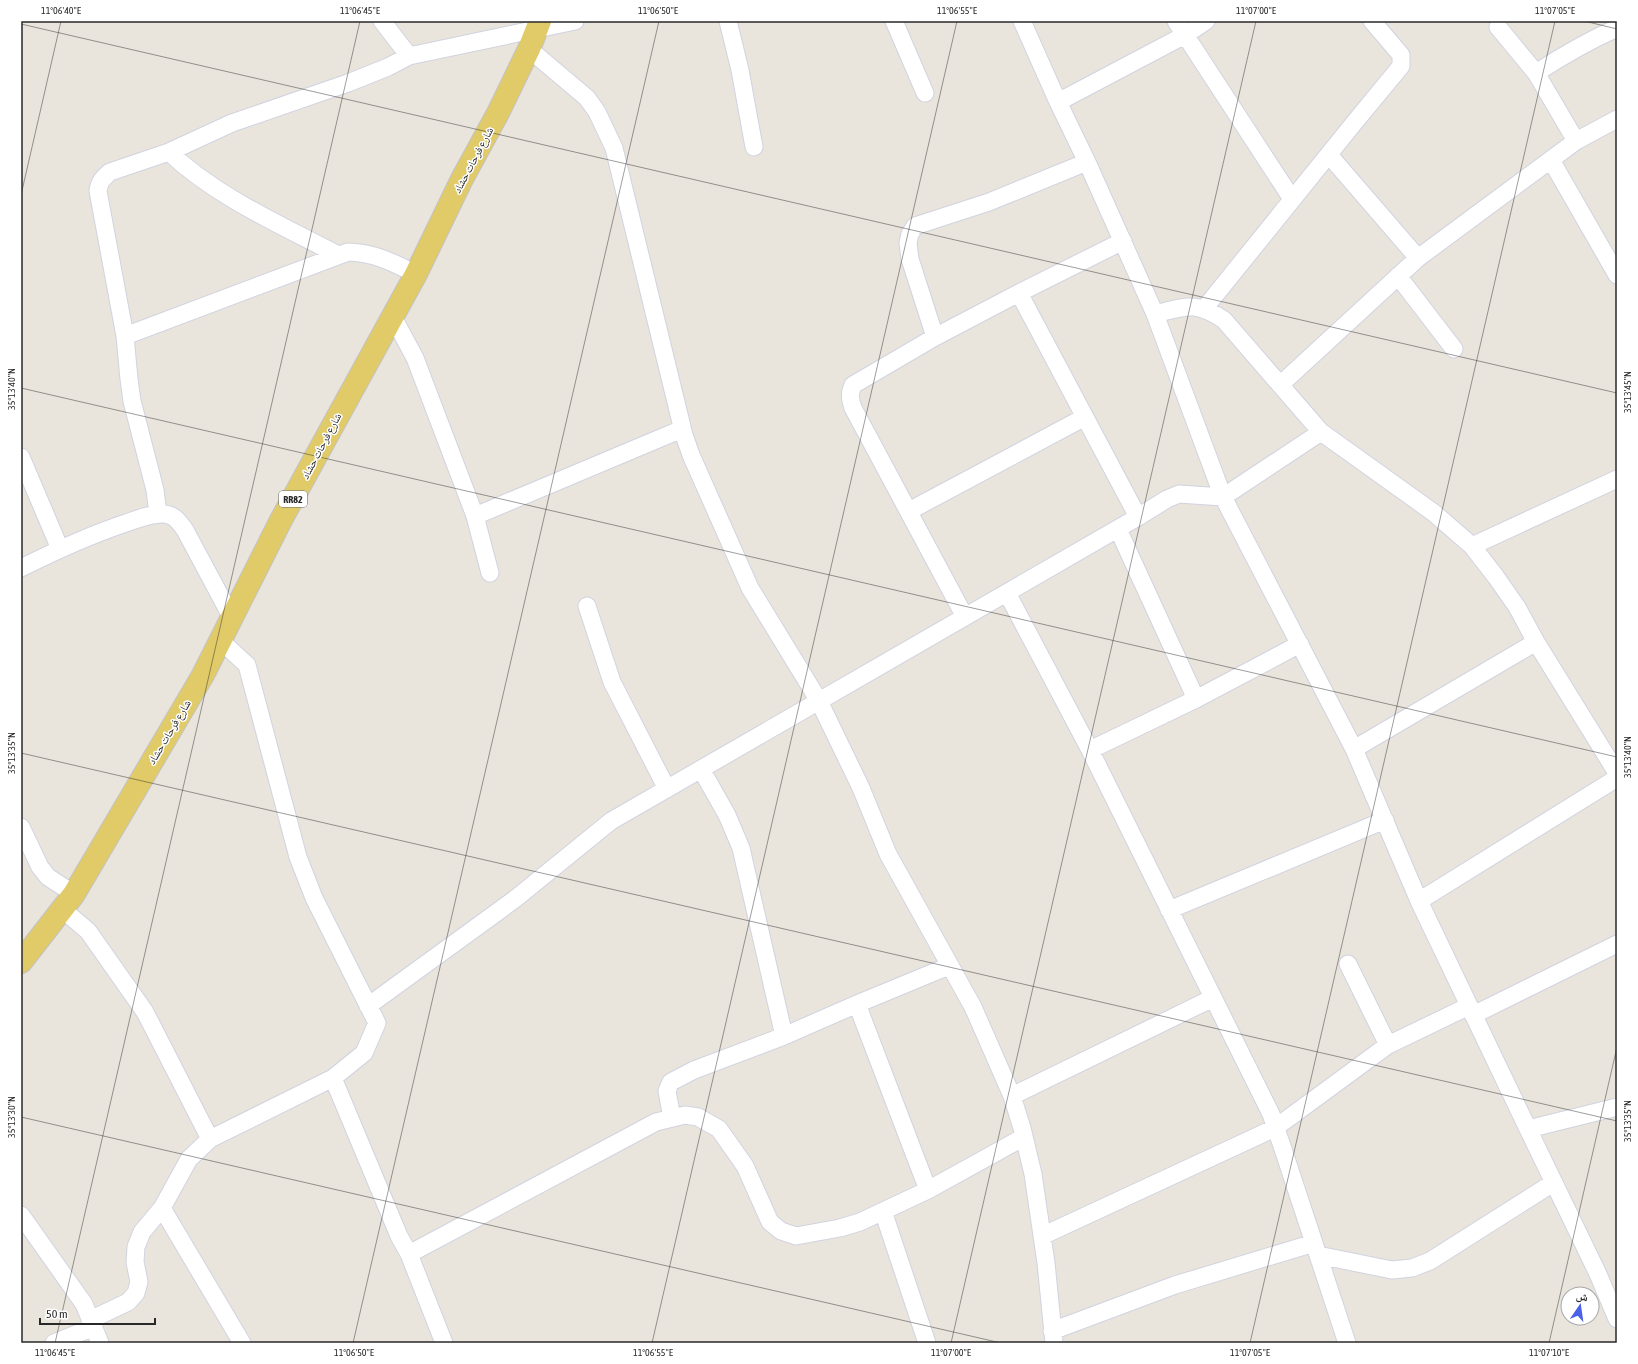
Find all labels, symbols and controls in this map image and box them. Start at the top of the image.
text: 11°06'40"E [41,5,82,16]
text: 11°06'45"E [340,5,381,16]
text: 11°06'50"E [638,5,679,16]
text: 11°06'55"E [937,5,978,16]
text: 11°07'00"E [1236,5,1277,16]
text: 11°07'05"E [1535,5,1576,16]
street label: شارع فرحات حشاد [451,125,496,195]
text: 35°13'40"N [6,368,17,410]
text: 35°13'45"N [1622,371,1633,413]
street label: شارع فرحات حشاد [299,411,344,481]
road number: RR82 [279,491,307,507]
street label: شارع فرحات حشاد [145,698,194,767]
text: 35°13'35"N [6,732,17,774]
text: 35°13'40"N [1622,736,1633,778]
text: 35°13'30"N [6,1096,17,1138]
text: 35°13'35"N [1622,1100,1633,1142]
north arrow [1560,1286,1600,1326]
text: ش [1575,1289,1590,1305]
scale bar [40,1300,155,1326]
text: 50 m [46,1307,68,1321]
text: 11°06'45"E [35,1347,76,1358]
text: 11°06'50"E [334,1347,375,1358]
text: 11°06'55"E [633,1347,674,1358]
text: 11°07'00"E [931,1347,972,1358]
text: 11°07'05"E [1230,1347,1271,1358]
text: 11°07'10"E [1529,1347,1570,1358]

